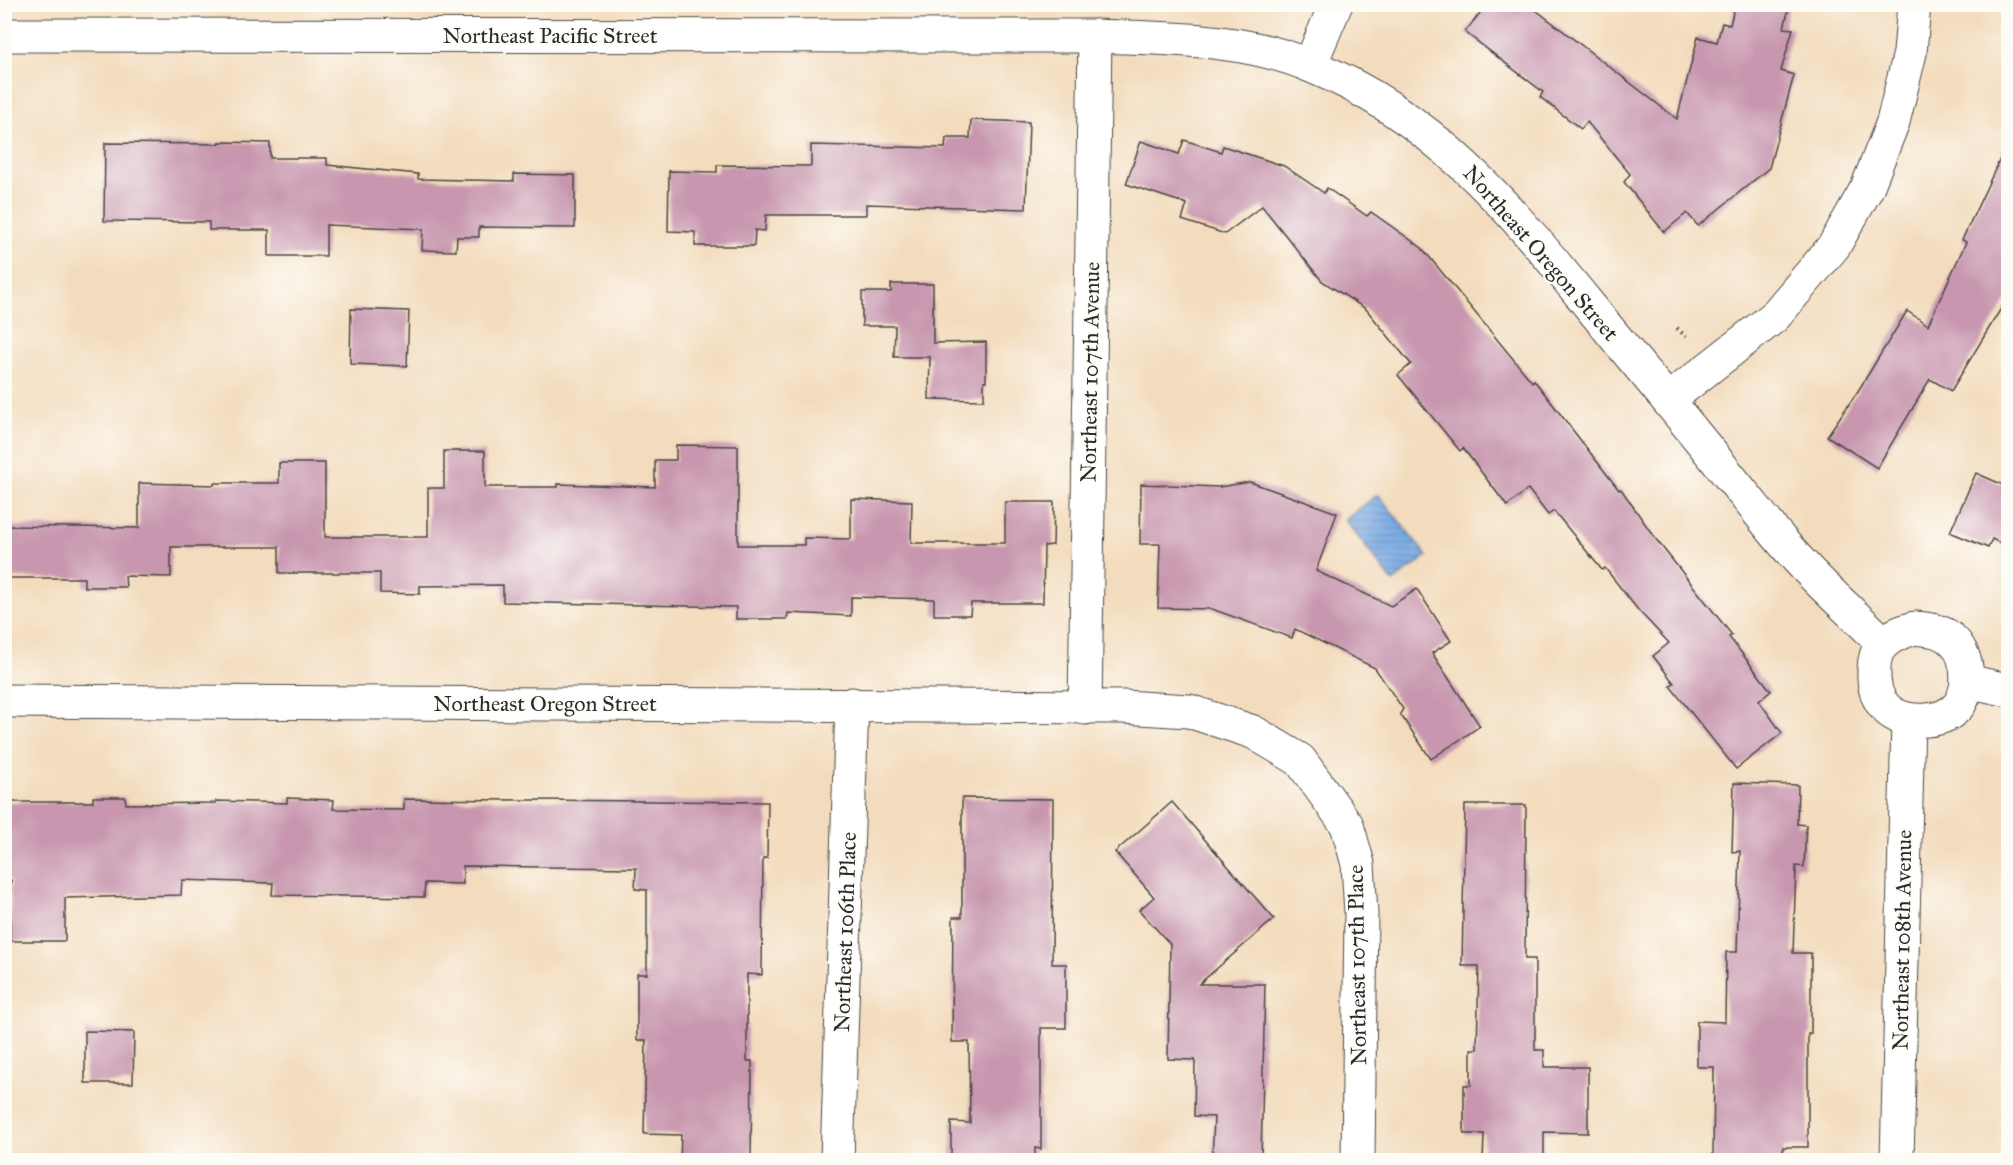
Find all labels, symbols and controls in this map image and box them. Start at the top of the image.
street label: Northeast Pacific Street [443,22,658,49]
street label: Northeast Oregon Street [1457,160,1625,346]
street label: Northeast 107th Avenue [1075,261,1105,483]
street label: Northeast Oregon Street [433,690,657,717]
street label: Northeast 108th Avenue [1887,829,1917,1051]
street label: Northeast 106th Place [828,831,862,1033]
street label: Northeast 107th Place [1342,864,1372,1066]

